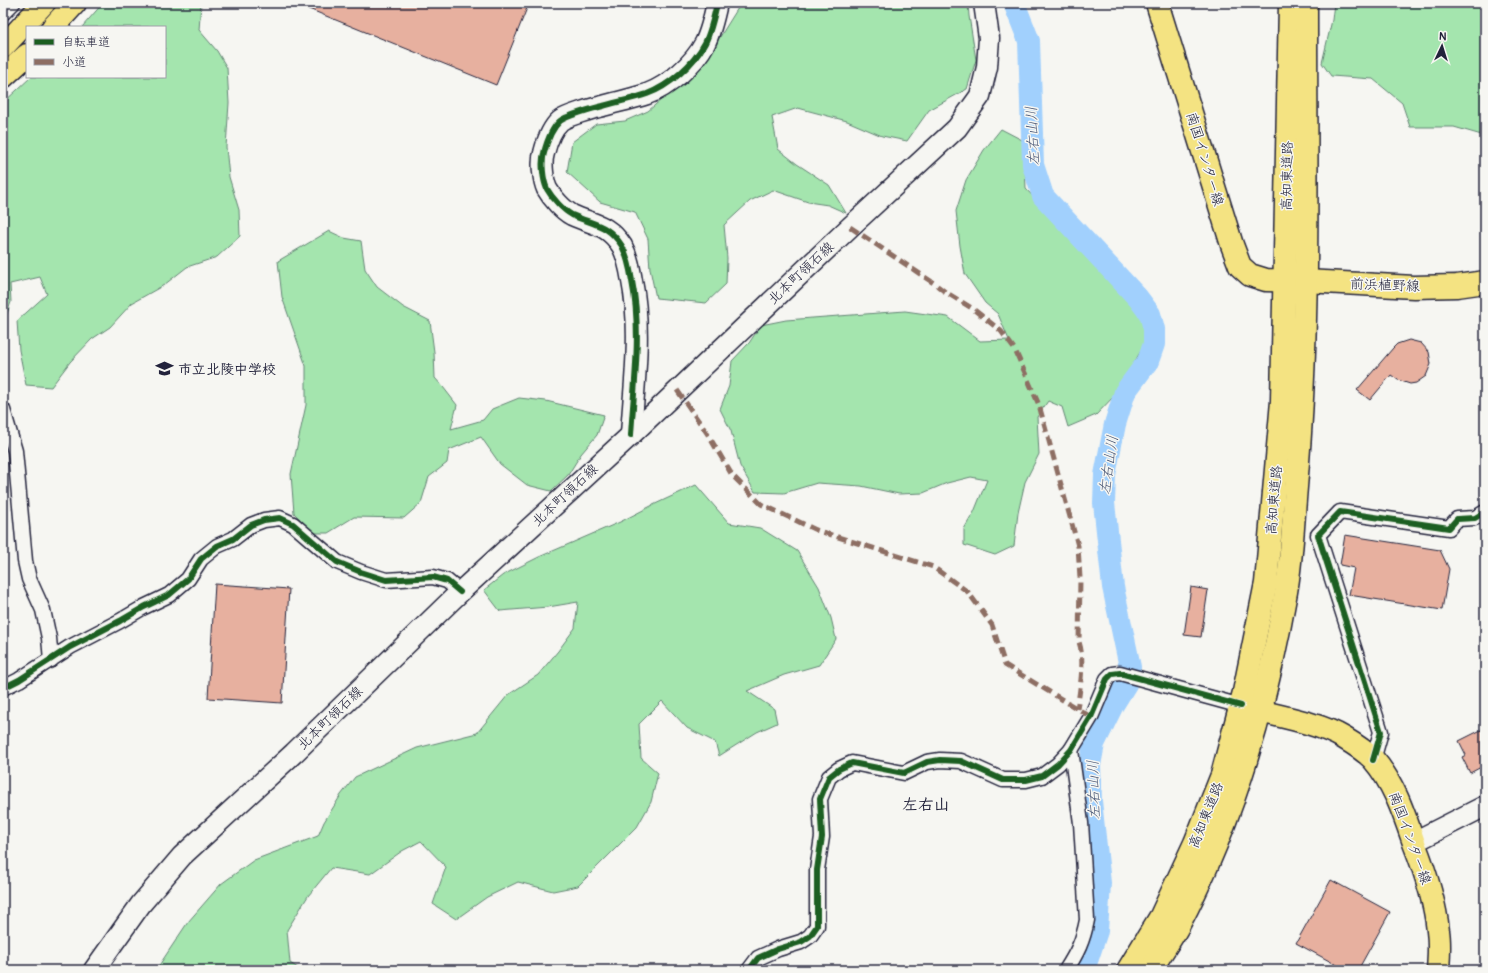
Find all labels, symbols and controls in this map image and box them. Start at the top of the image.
legend [26,26,166,78]
north arrow [1422,26,1462,66]
text: N [1438,30,1447,43]
text: 自転車道 [62,35,110,50]
text: 小道 [62,55,86,70]
water label: 左右山川 [1022,106,1044,166]
street label: 南国インター線 [1183,110,1227,208]
street label: 高知東道路 [1278,141,1296,211]
street label: 北本町領石線 [764,238,838,308]
street label: 前浜植野線 [1350,275,1420,295]
school or university icon: 市立北陵中学校 [155,359,175,379]
place label: 市立北陵中学校 [178,361,276,378]
water label: 左右山川 [1095,434,1123,496]
street label: 北本町領石線 [528,460,602,530]
street label: 高知東道路 [1262,464,1286,536]
street label: 北本町領石線 [294,683,366,753]
water label: 左右山川 [1083,760,1105,820]
street label: 高知東道路 [1185,779,1227,851]
street label: 南国インター線 [1385,789,1435,887]
district label: 左右山 [902,795,950,815]

